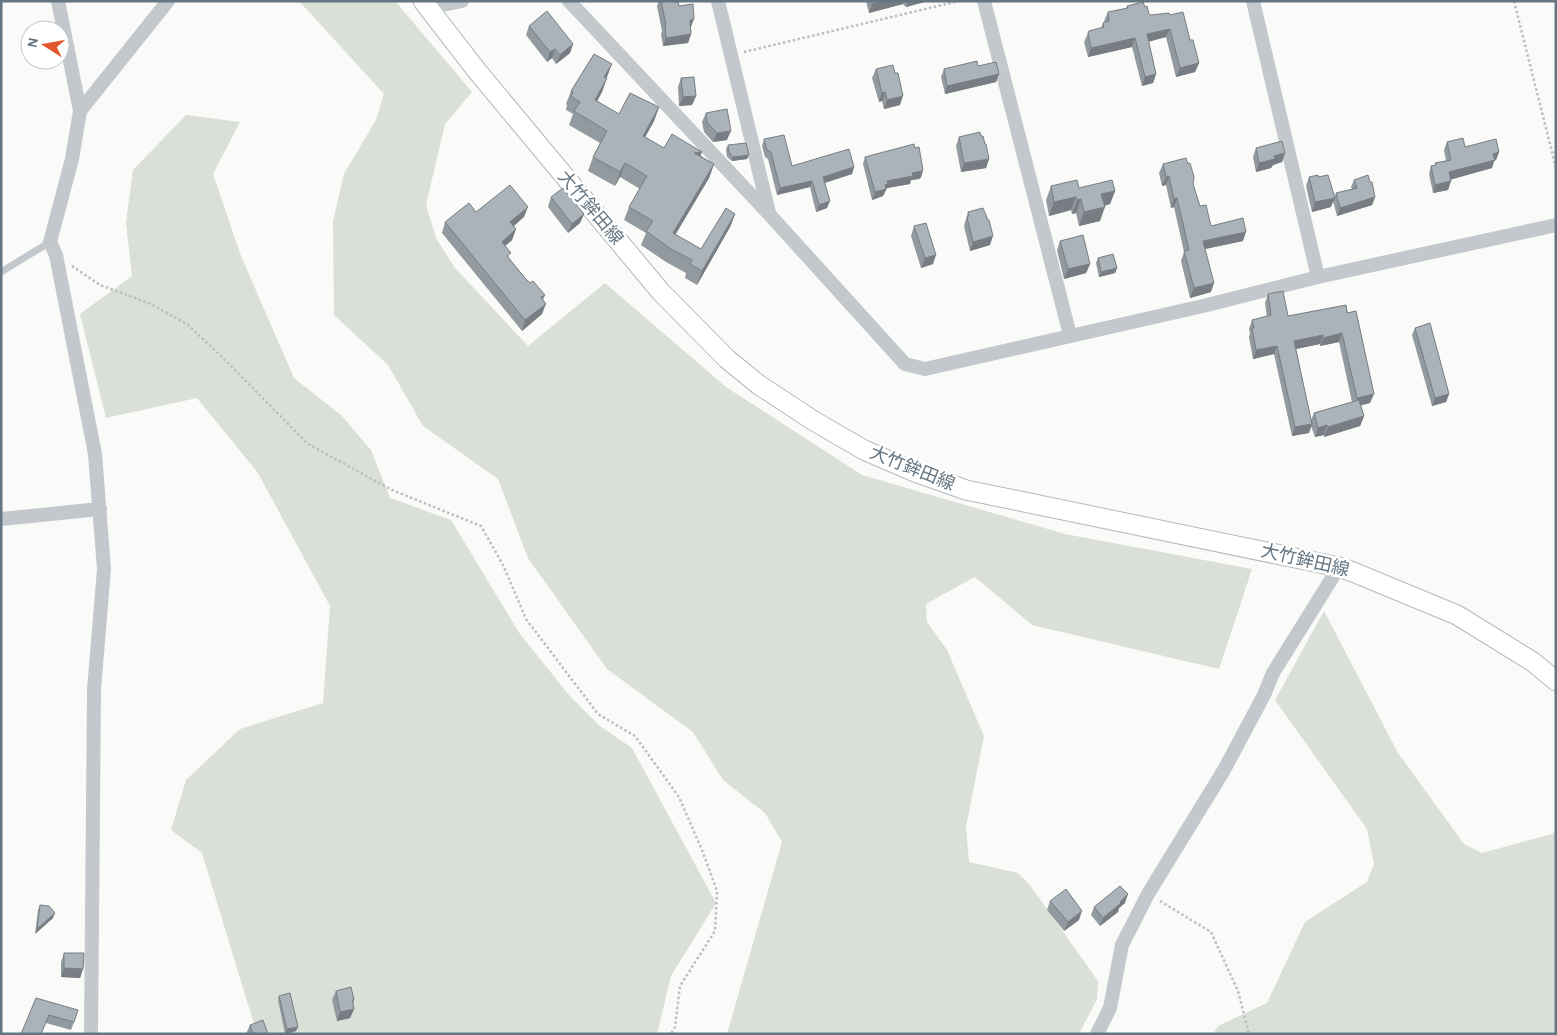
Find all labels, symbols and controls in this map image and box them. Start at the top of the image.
north arrow [20,20,70,70]
text: N [25,37,41,49]
street label: 大竹鉾田線 [554,166,627,248]
street label: 大竹鉾田線 [867,442,958,494]
street label: 大竹鉾田線 [1259,540,1351,580]

